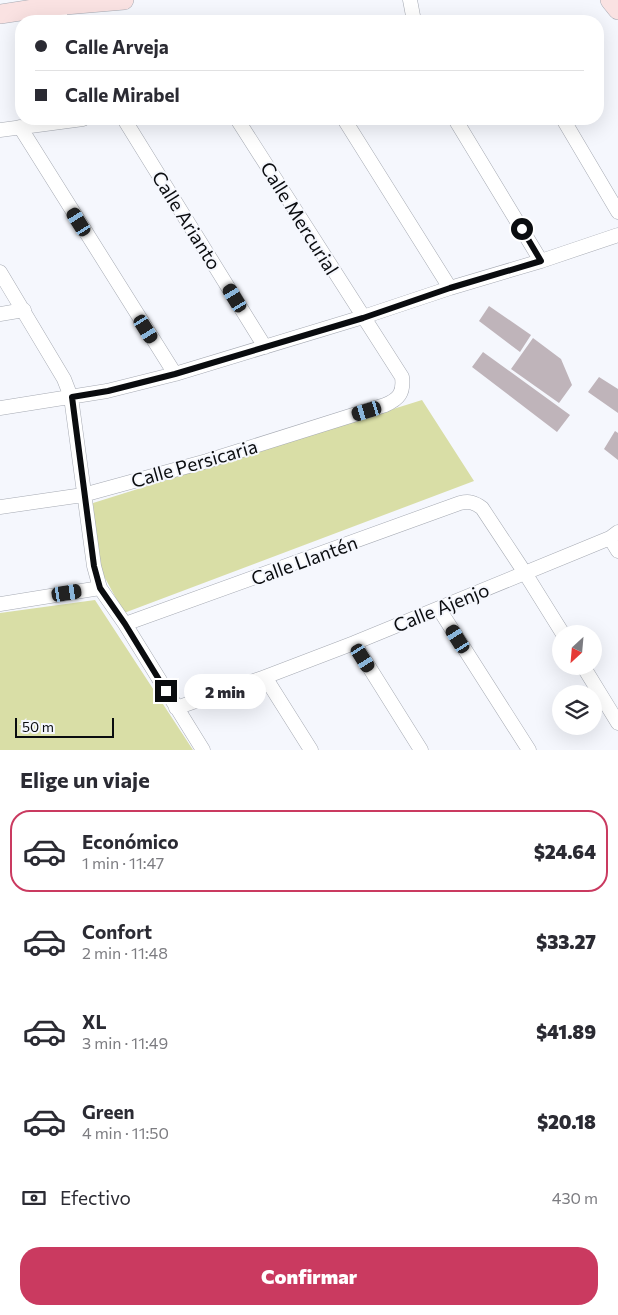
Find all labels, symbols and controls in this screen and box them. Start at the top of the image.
text: Calle Arveja [65,35,169,58]
text: Calle Mirabel [65,83,180,106]
street label: Calle Mercurial [256,157,344,279]
street label: Calle Arianto [148,167,226,273]
car [64,205,93,239]
route start [511,218,533,240]
car [220,281,249,315]
car [131,312,160,346]
car [350,399,383,423]
street label: Calle Persicaria [128,434,260,492]
street label: Calle Llantén [248,530,360,590]
street label: Calle Ajenjo [390,577,492,637]
car [51,583,82,603]
car [443,622,472,656]
north arrow [552,625,602,675]
map controls [552,625,602,735]
car [348,641,377,675]
callout: 2 min [184,674,266,708]
route end [155,680,177,702]
text: 2 min [205,682,245,701]
button: layers [552,685,602,735]
scale bar [15,715,114,738]
text: 50 m [22,718,54,735]
text: Elige un viaje [20,766,150,793]
icon: car [22,829,67,874]
text: Económico [82,830,179,853]
text: $24.64 [534,840,596,863]
text: 1 min · 11:47 [82,853,164,872]
icon: car [22,919,67,964]
text: Confort [82,920,152,943]
text: $33.27 [536,930,596,953]
text: 2 min · 11:48 [82,943,168,962]
icon: car [22,1009,67,1054]
text: XL [82,1010,107,1033]
text: $41.89 [536,1020,596,1043]
text: 3 min · 11:49 [82,1033,168,1052]
icon: car [22,1099,67,1144]
text: Green [82,1100,134,1123]
text: $20.18 [537,1110,596,1133]
text: 4 min · 11:50 [82,1123,169,1142]
icon: cash [20,1184,48,1212]
text: Efectivo [60,1186,131,1209]
text: 430 m [552,1188,598,1207]
button: Confirmar [20,1247,598,1305]

